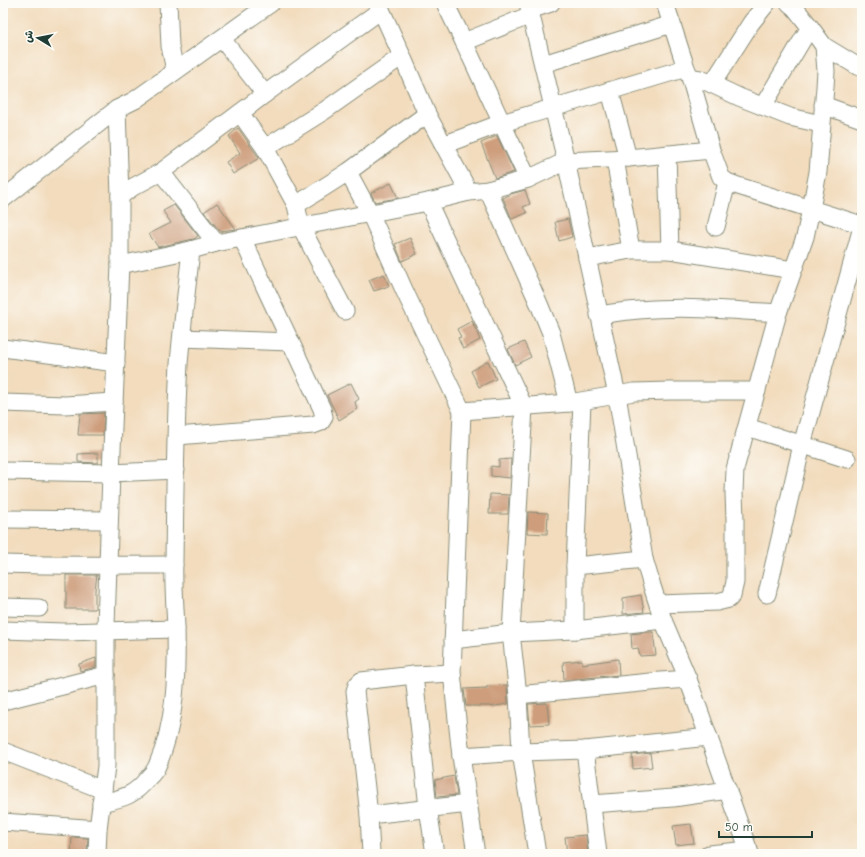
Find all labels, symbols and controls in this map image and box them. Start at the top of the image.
north arrow [18,18,58,58]
text: ش [21,29,36,43]
scale bar [719,813,812,839]
text: 50 m [725,820,753,834]

